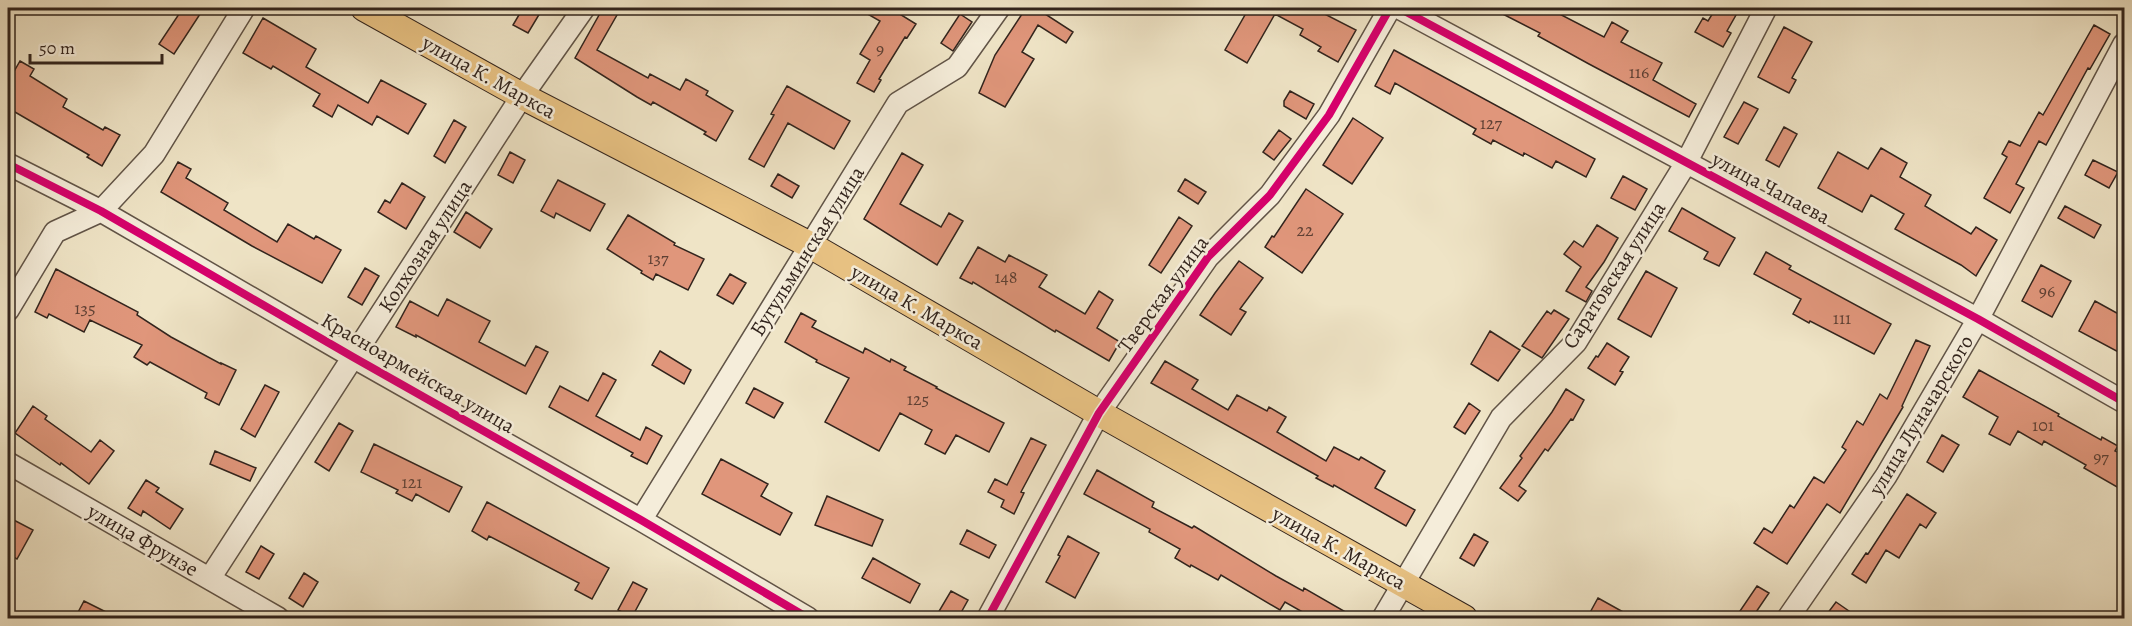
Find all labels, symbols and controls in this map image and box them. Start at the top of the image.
scale bar [30,27,162,65]
street label: улица К. Маркса [416,28,561,125]
text: 50 m [39,36,75,60]
house number: 9 [876,37,884,61]
house number: 116 [1629,60,1649,84]
house number: 127 [1480,111,1503,135]
street label: улица Чапаева [1706,145,1835,231]
street label: Бугульминская улица [743,160,871,341]
street label: Колхозная улица [372,174,479,318]
street label: Саратовская улица [1556,196,1672,354]
house number: 22 [1296,218,1314,242]
street label: Тверская улица [1111,229,1215,358]
house number: 137 [647,246,669,270]
street label: улица К. Маркса [845,257,989,356]
house number: 148 [994,265,1018,289]
house number: 96 [2039,279,2055,303]
house number: 135 [74,296,96,320]
street label: Красноармейская улица [316,306,520,440]
house number: 111 [1833,306,1851,330]
street label: улица Луначарского [1861,330,1980,501]
house number: 125 [907,387,929,411]
house number: 101 [2032,413,2054,437]
house number: 97 [2093,445,2109,469]
house number: 121 [402,470,422,494]
street label: улица Фрунзе [82,496,204,583]
street label: улица К. Маркса [1266,499,1411,596]

